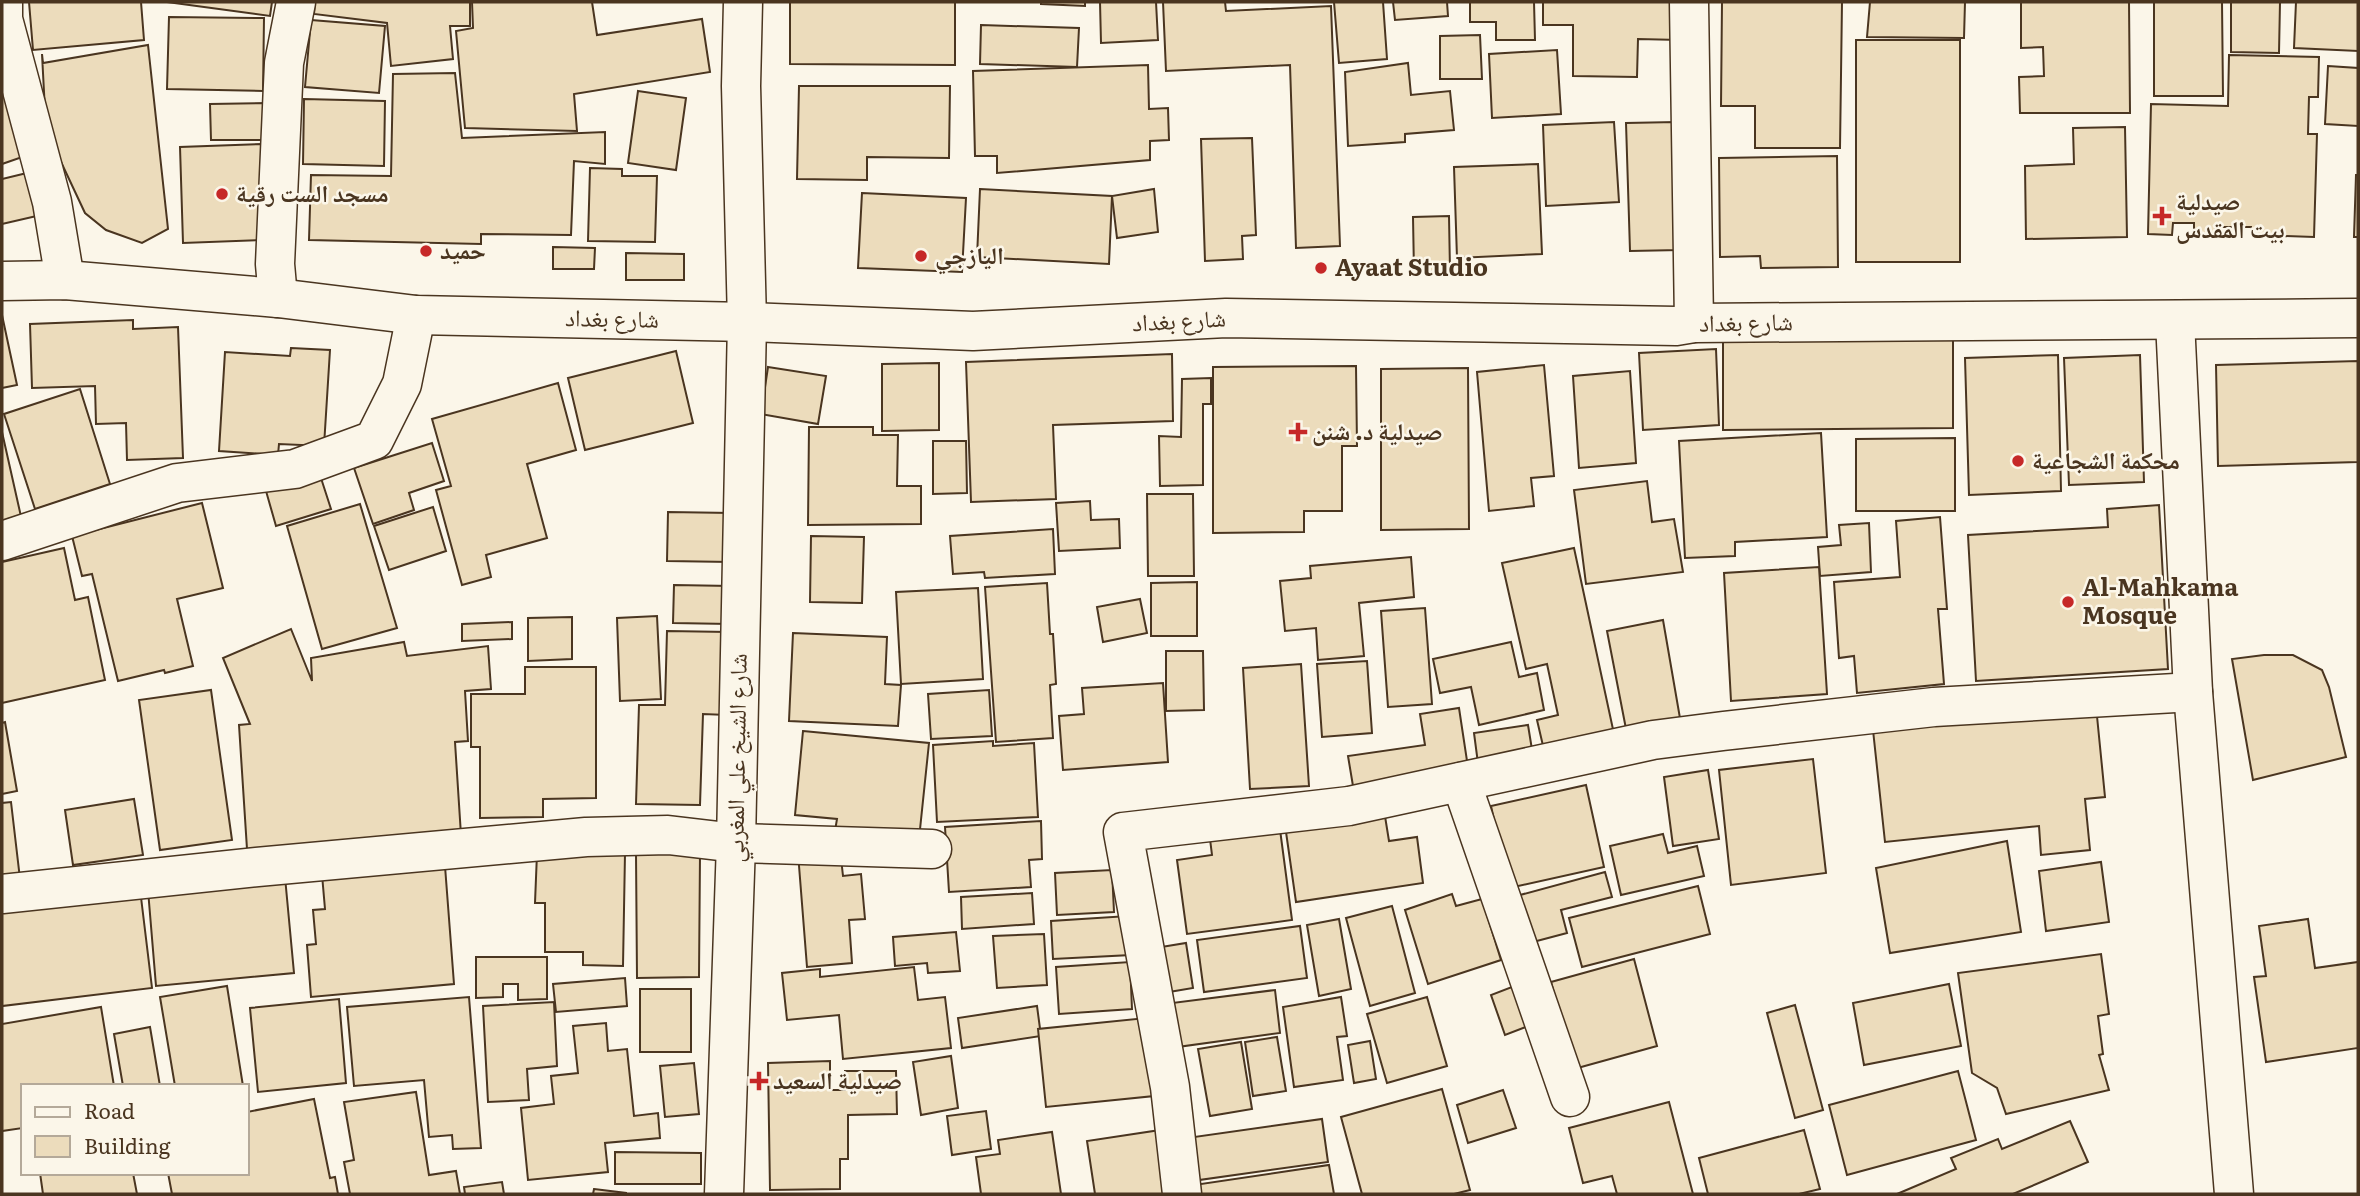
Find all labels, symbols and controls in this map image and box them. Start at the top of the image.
place label: مسجد الست رقية [236,174,389,209]
place label: صيدلية بيت المقدس [2176,182,2285,245]
marker: مسجد الست رقية [214,186,230,202]
marker: صيدلية بيت المقدس [2154,208,2170,224]
place label: حميد [440,231,486,266]
place label: اليازجي [935,236,1004,275]
marker: حميد [418,243,434,259]
marker: اليازجي [913,248,929,264]
place label: Ayaat Studio [1335,248,1488,283]
marker: Ayaat Studio [1313,260,1329,276]
street label: شارع بغداد [565,298,659,335]
street label: شارع بغداد [1131,299,1227,338]
street label: شارع بغداد [1699,302,1793,339]
place label: صيدلية د. شنن [1312,412,1443,447]
marker: صيدلية د. شنن [1290,424,1306,440]
place label: محكمة الشجاعية [2032,441,2180,476]
marker: محكمة الشجاعية [2010,453,2026,469]
place label: Al-Mahkama Mosque [2082,568,2238,631]
marker: Al-Mahkama Mosque [2060,594,2076,610]
street label: شارع الشيخ علي المغربي [715,653,758,863]
place label: صيدلية السعيد [773,1061,902,1096]
marker: صيدلية السعيد [751,1073,767,1089]
legend [21,1084,248,1175]
text: Road [84,1094,135,1125]
text: Building [84,1129,171,1160]

